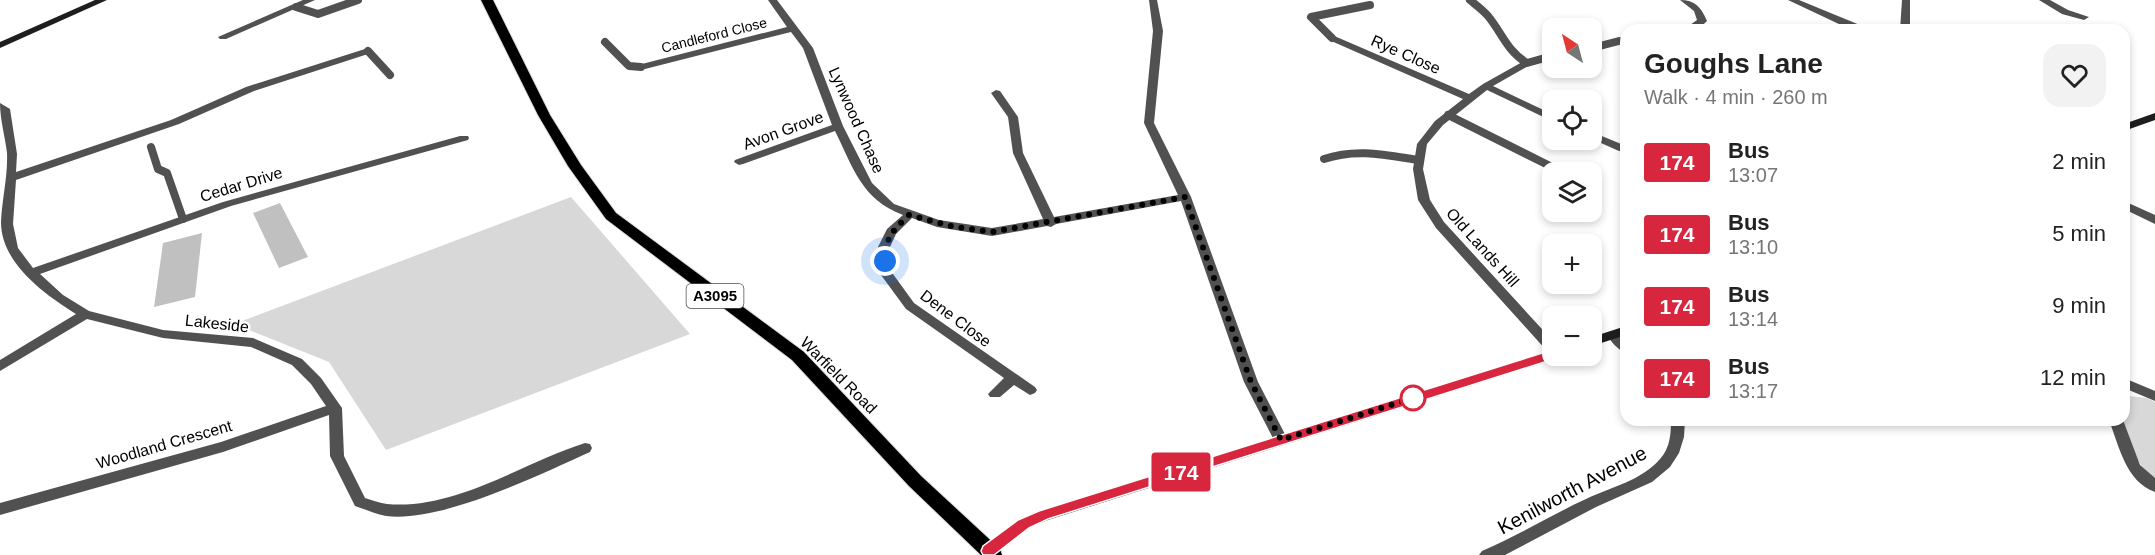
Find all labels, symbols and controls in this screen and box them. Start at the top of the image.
street label: Candleford Close [660,14,769,56]
north arrow [1542,18,1602,78]
map controls [1542,18,1602,366]
street label: Rye Close [1369,32,1443,77]
button: heart [2043,44,2106,107]
text: Goughs Lane [1644,48,1823,79]
street label: Lynwood Chase [826,65,888,176]
text: Walk · 4 min · 260 m [1644,86,1828,108]
button: locate [1542,90,1602,150]
street label: Avon Grove [741,108,826,153]
text: Bus [1728,138,1770,163]
text: 2 min [2052,149,2106,174]
text: 174 [1659,151,1695,174]
button: layers [1542,162,1602,222]
street label: Cedar Drive [198,164,285,205]
text: 13:07 [1728,164,1778,186]
street label: Old Lands Hill [1443,205,1522,290]
text: Bus [1728,210,1770,235]
text: 5 min [2052,221,2106,246]
text: 174 [1659,223,1695,246]
button: + [1542,234,1602,294]
text: 13:10 [1728,236,1778,258]
your location [870,246,900,276]
text: Bus [1728,282,1770,307]
road number: A3095 [686,284,744,308]
street label: Dene Close [917,286,994,350]
text: 9 min [2052,293,2106,318]
text: 174 [1659,295,1695,318]
button: − [1542,306,1602,366]
text: 13:14 [1728,308,1778,330]
street label: Lakeside [184,312,250,335]
street label: Warfield Road [797,334,880,417]
text: Bus [1728,354,1770,379]
text: 12 min [2040,365,2106,390]
text: 174 [1659,367,1695,390]
text: 13:17 [1728,380,1778,402]
unlabelled marker [1400,385,1426,411]
street label: Woodland Crescent [94,417,234,472]
street label: Kenilworth Avenue [1494,441,1650,539]
line badge: 174 [1146,452,1216,492]
text: 174 [1163,461,1199,484]

